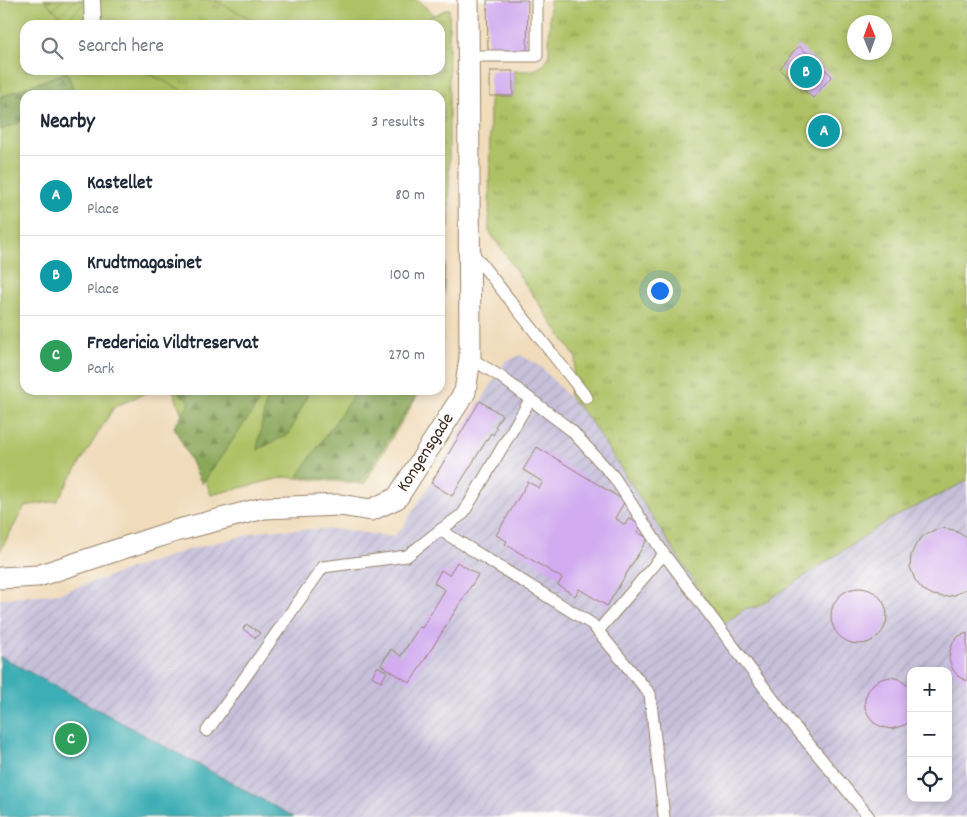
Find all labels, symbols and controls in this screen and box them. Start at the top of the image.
north arrow [847,15,892,60]
search box [20,20,445,75]
icon: search [38,34,66,62]
text: Search here [78,34,164,61]
pin: B [790,53,822,91]
text: Nearby [40,108,95,138]
text: 3 results [371,111,425,134]
pin: A [808,112,840,150]
text: Kastellet [87,171,152,198]
text: A [52,184,60,207]
text: 80 m [395,184,425,207]
text: Place [87,198,119,221]
text: Krudtmagasinet [87,251,202,278]
text: B [52,264,60,287]
text: 100 m [389,264,425,287]
text: Place [87,278,119,301]
your location [647,278,673,304]
text: Fredericia Vildtreservat [87,331,259,358]
text: C [52,344,60,367]
text: 270 m [389,344,425,367]
text: Park [87,358,114,381]
street label: Kongensgade [391,408,461,497]
map controls [907,667,952,802]
button: + [907,667,952,712]
button: − [907,712,952,757]
pin: C [55,720,87,758]
button: locate [907,757,952,802]

